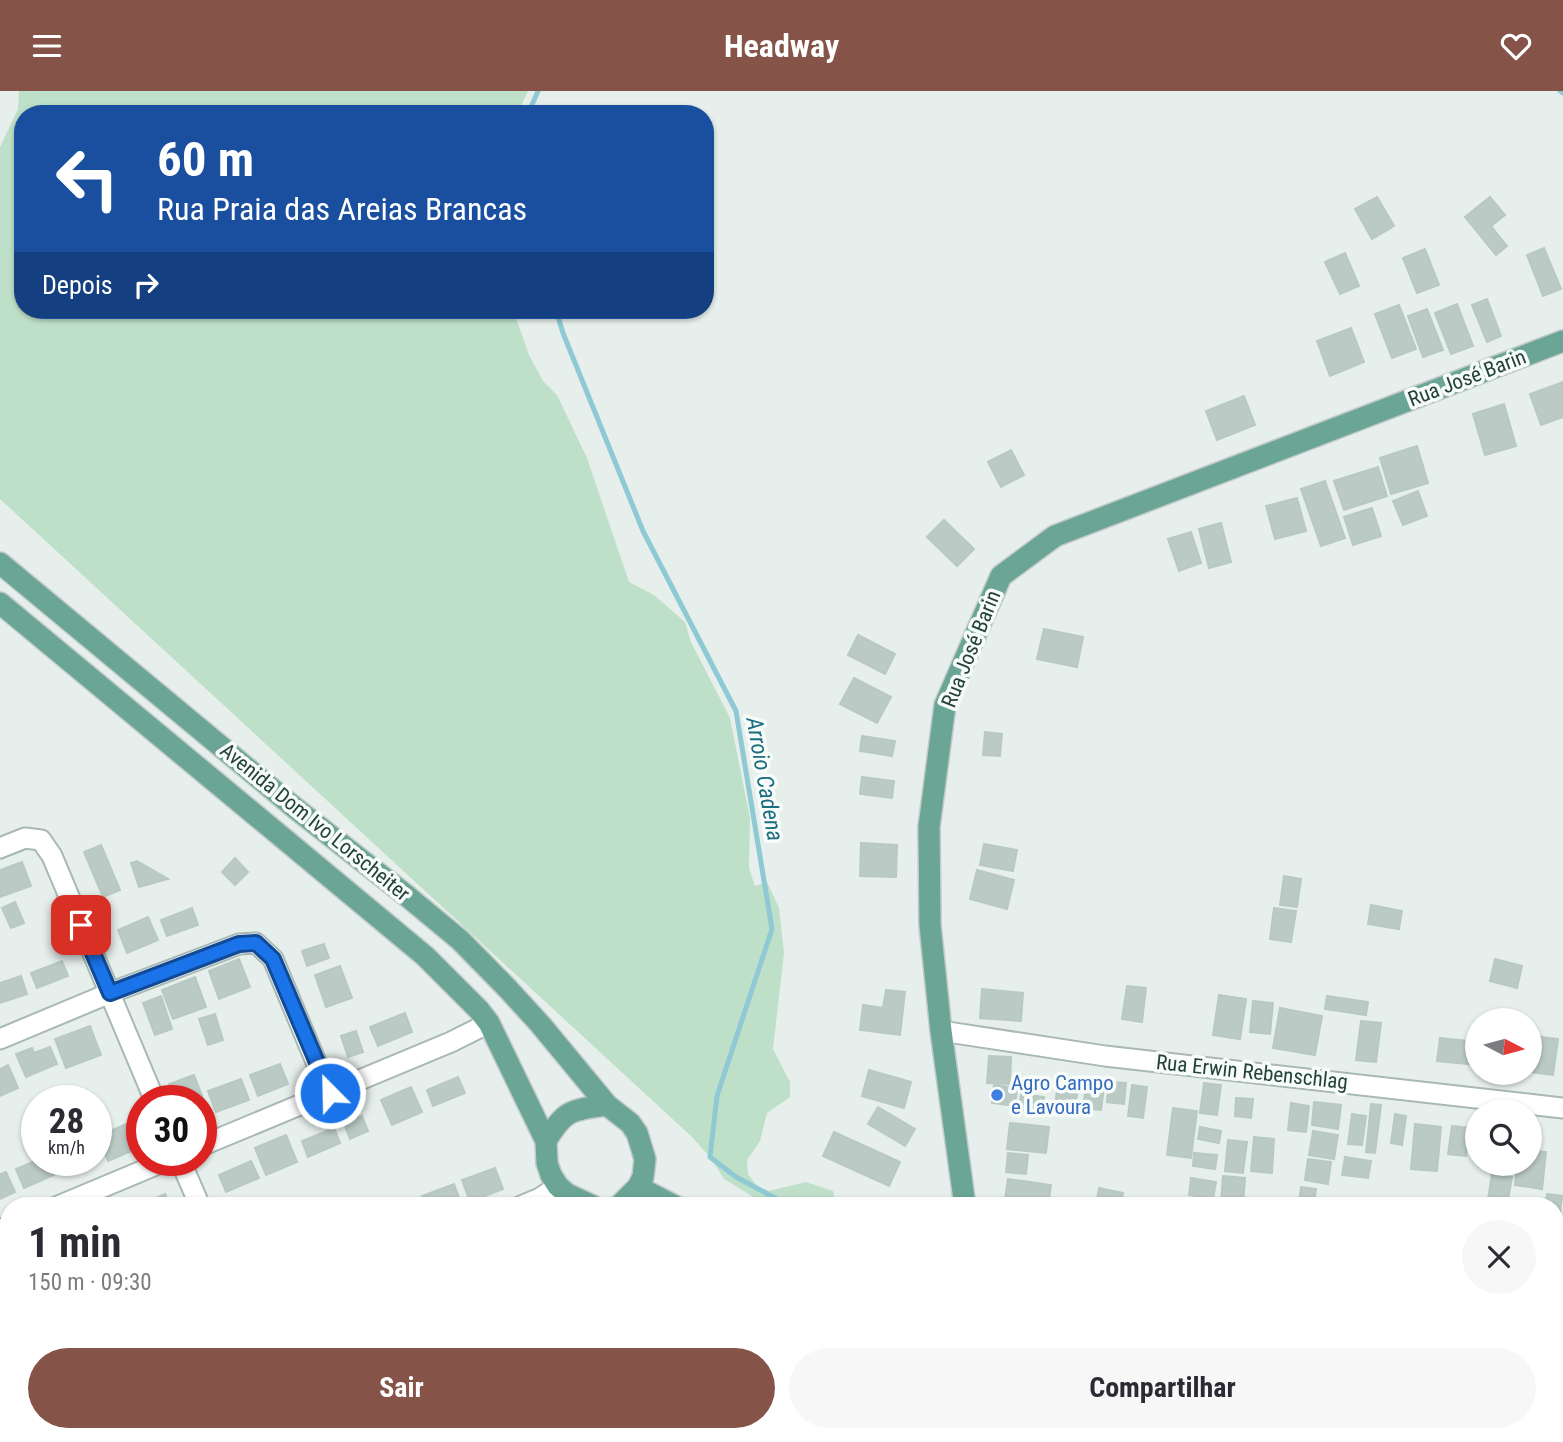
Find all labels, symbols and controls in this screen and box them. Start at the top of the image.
icon: menu [28,27,66,65]
text: Headway [724,27,839,65]
icon: heart [1497,27,1535,65]
text: 60 m [157,131,254,188]
icon: left [42,133,133,224]
text: Rua Praia das Areias Brancas [157,190,527,228]
icon: right [127,266,165,304]
text: Depois [42,270,113,300]
street label: Rua José Barin [1405,345,1529,411]
street label: Rua José Barin [937,587,1005,711]
water label: Arroio Cadena [740,714,789,843]
street label: Avenida Dom Ivo Lorscheiter [215,738,415,906]
pin [51,895,111,955]
icon: arrive [62,906,100,944]
north arrow [1465,1008,1542,1085]
map controls [1465,1008,1542,1176]
street label: Rua Erwin Rebenschlag [1155,1050,1349,1094]
position arrow [293,1056,367,1130]
place label: Agro Campo e Lavoura [1011,1071,1114,1119]
speed limit sign: 30 [126,1085,217,1176]
marker: Agro Campo e Lavoura [989,1087,1005,1103]
button: search [1465,1099,1542,1176]
text: 28 [49,1101,84,1142]
text: km/h [48,1137,85,1158]
text: 1 min [28,1218,121,1267]
button: close [1462,1220,1536,1294]
text: 150 m · 09:30 [28,1269,152,1296]
button: Sair [28,1348,775,1428]
button: Compartilhar [789,1348,1536,1428]

